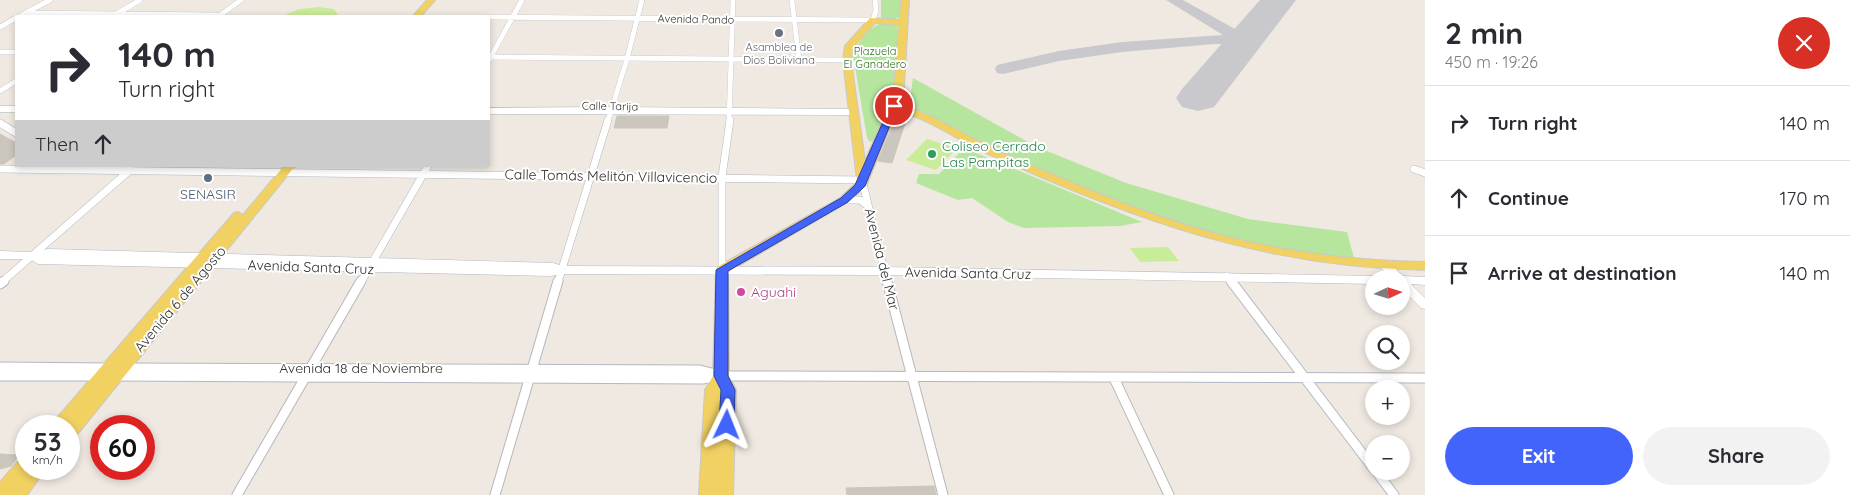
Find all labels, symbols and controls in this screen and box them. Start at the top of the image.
street label: Avenida Pando [658,11,735,27]
text: 2 min [1445,14,1523,52]
button: close [1778,17,1830,69]
marker: Asamblea de Dios Boliviana [773,27,785,39]
text: 140 m [118,32,216,76]
icon: right [35,35,100,100]
place label: Asamblea de Dios Boliviana [743,40,815,67]
park label: Plazuela El Ganadero [844,44,907,71]
text: 450 m · 19:26 [1445,52,1538,72]
text: Turn right [118,75,215,103]
pin [873,85,915,127]
icon: arrive [880,92,908,120]
street label: Calle Tarija [582,99,638,113]
icon: right [1445,109,1473,137]
text: Turn right [1488,111,1577,135]
text: 140 m [1779,111,1830,135]
icon: ahead [89,130,117,158]
text: Then [35,132,79,156]
place label: Coliseo Cerrado Las Pampitas [942,137,1046,171]
marker: Coliseo Cerrado Las Pampitas [926,148,938,160]
street label: Calle Tomás Melitón Villavicencio [504,165,718,187]
marker: SENASIR [202,172,214,184]
icon: ahead [1445,184,1473,212]
place label: SENASIR [180,185,236,203]
text: Continue [1488,186,1569,210]
text: 170 m [1779,186,1830,210]
street label: Avenida del Mar [861,206,904,313]
street label: Avenida 6 de Agosto [130,242,230,356]
street label: Avenida Santa Cruz [247,256,375,278]
icon: arrive [1445,259,1473,287]
text: Arrive at destination [1488,261,1677,285]
text: 140 m [1779,261,1830,285]
street label: Avenida Santa Cruz [905,263,1032,283]
north arrow [1365,270,1410,315]
map controls [1365,270,1410,480]
place label: Aguahi [751,283,796,301]
marker: Aguahi [735,286,747,298]
button: search [1365,325,1410,370]
street label: Avenida 18 de Noviembre [279,359,443,377]
button: + [1365,380,1410,425]
position arrow [700,398,752,450]
speed limit sign: 60 [90,415,155,480]
text: 53 [34,426,61,457]
button: Exit [1445,427,1633,485]
button: Share [1643,427,1830,485]
button: − [1365,435,1410,480]
text: km/h [32,452,63,467]

